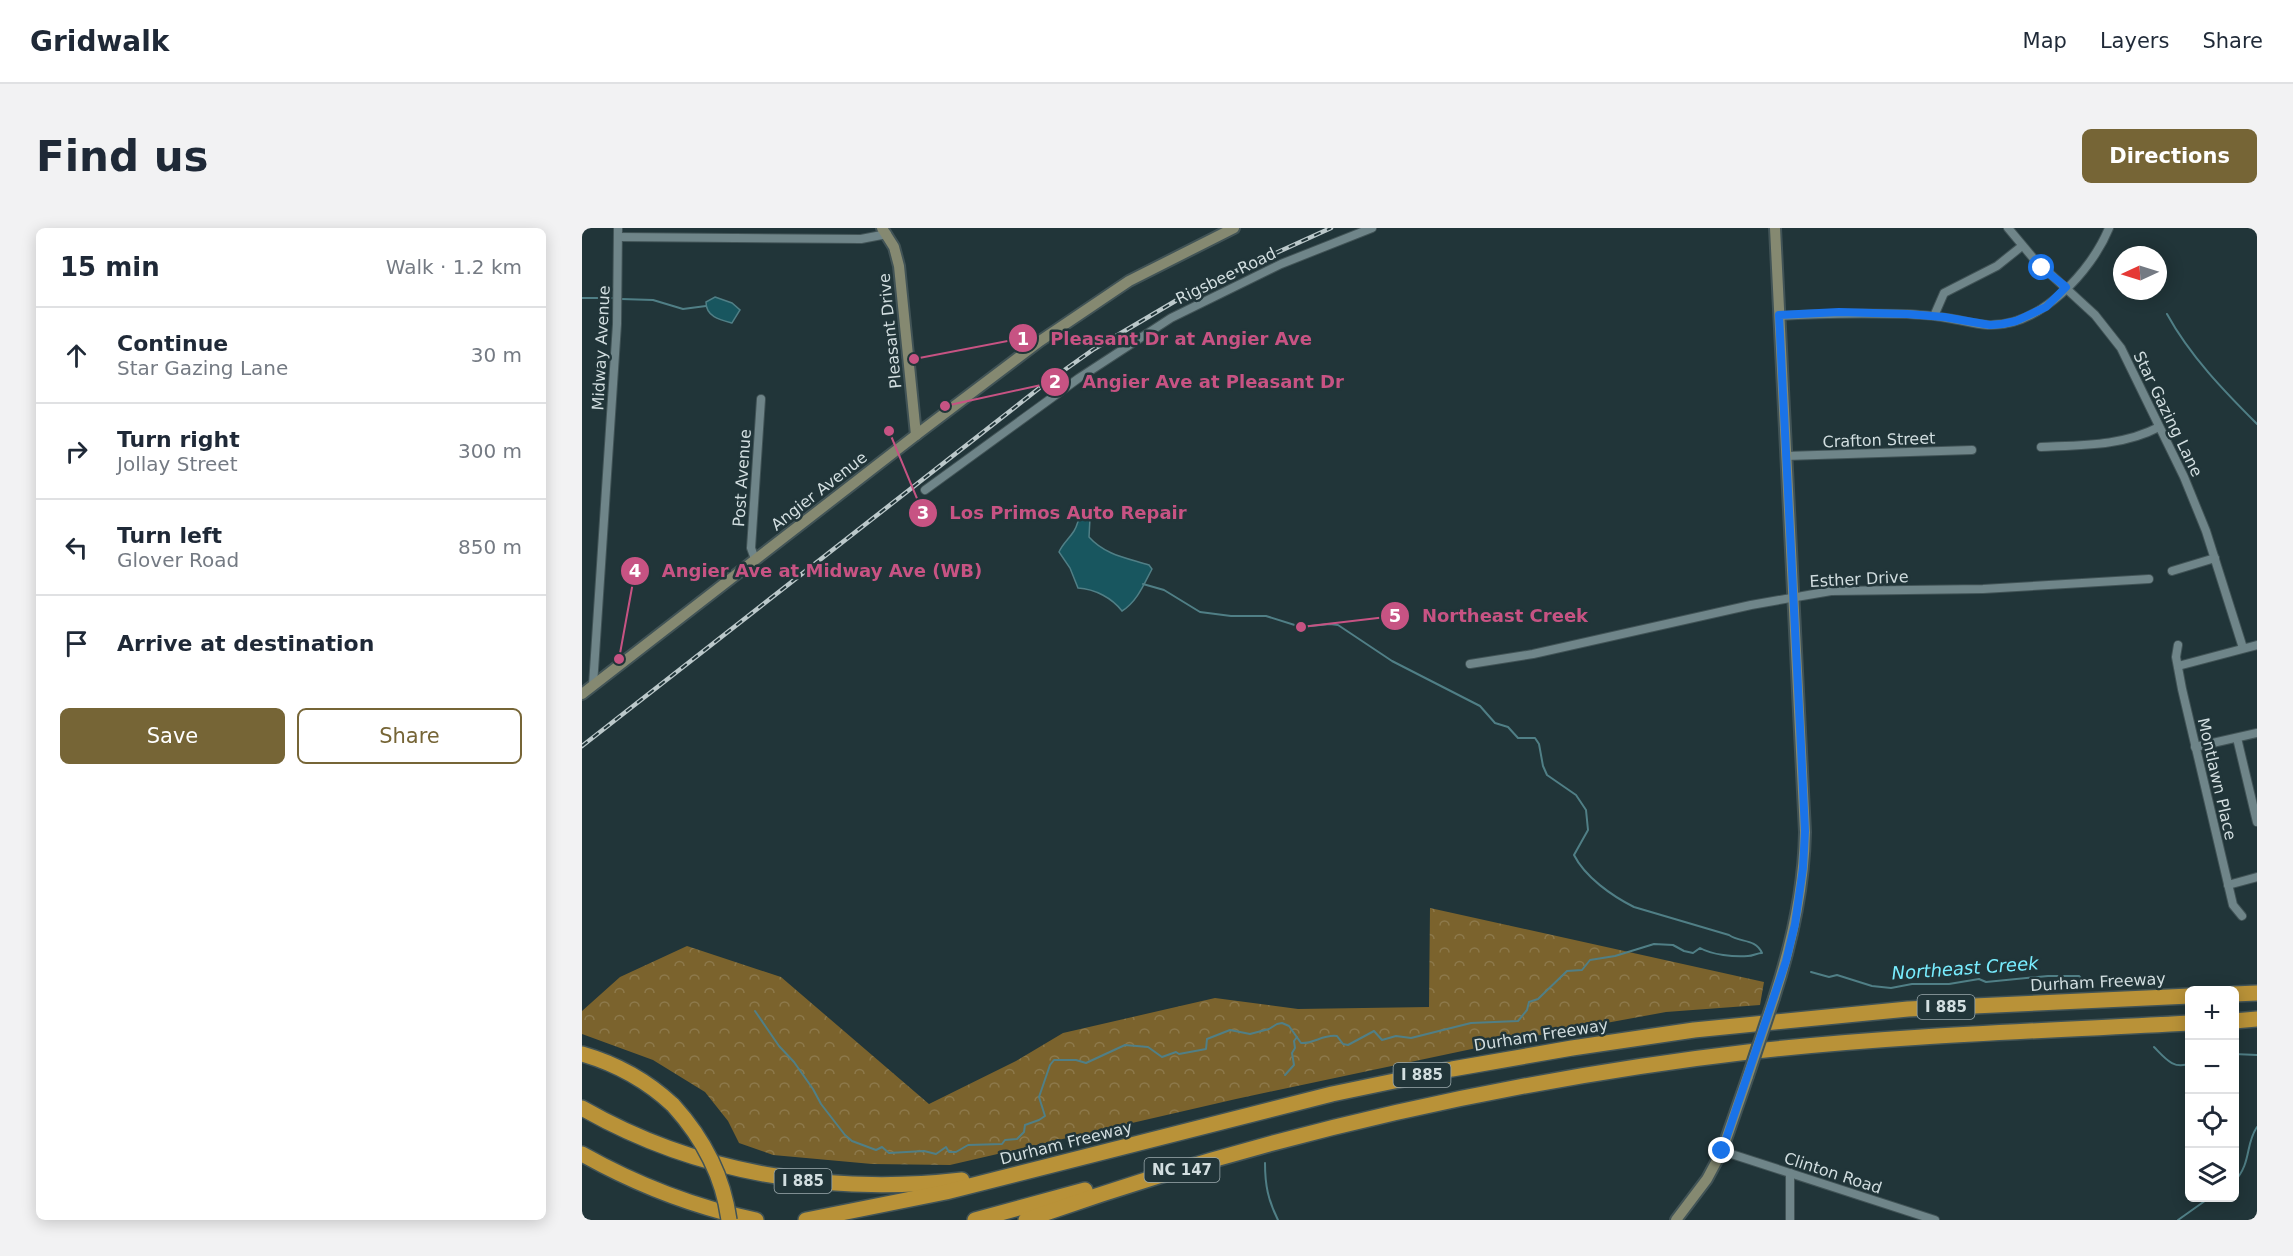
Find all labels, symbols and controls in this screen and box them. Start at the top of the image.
text: Gridwalk [30,25,169,58]
text: Map [2023,29,2067,53]
text: Layers [2100,29,2169,53]
text: Share [2202,29,2263,53]
button: Directions [2082,129,2257,183]
text: Find us [36,132,209,181]
street label: Rigsbee Road [1173,244,1279,308]
north arrow [2113,246,2167,300]
text: 15 min [60,252,160,282]
route start [2028,254,2054,280]
text: Walk · 1.2 km [386,255,522,279]
street label: Pleasant Drive [874,272,906,390]
street label: Midway Avenue [588,285,614,411]
callout: Pleasant Dr at Angier Ave [1008,320,1324,356]
text: 1 [1017,328,1029,349]
text: Pleasant Dr at Angier Ave [1050,328,1312,349]
text: Continue [117,331,228,356]
icon: ahead [60,339,93,372]
text: 30 m [471,343,522,367]
street label: Star Gazing Lane [2129,348,2207,480]
text: Star Gazing Lane [117,356,288,380]
callout: Angier Ave at Pleasant Dr [1040,364,1356,400]
text: 2 [1049,371,1061,392]
text: Angier Ave at Pleasant Dr [1082,371,1344,392]
text: Turn right [117,427,240,452]
street label: Post Avenue [729,428,755,528]
street label: Crafton Street [1822,429,1936,451]
icon: right [60,435,93,468]
text: 300 m [458,439,522,463]
street label: Angier Avenue [767,448,871,534]
text: Jollay Street [117,452,237,476]
callout: Los Primos Auto Repair [908,495,1199,531]
text: 3 [917,502,929,523]
text: Los Primos Auto Repair [949,502,1187,523]
text: Turn left [117,523,222,548]
icon: left [60,531,93,564]
text: 850 m [458,535,522,559]
text: Glover Road [117,548,239,572]
callout: Angier Ave at Midway Ave (WB) [620,553,994,589]
text: 4 [629,560,641,581]
text: Angier Ave at Midway Ave (WB) [662,560,982,581]
street label: Esther Drive [1809,567,1909,591]
callout: Northeast Creek [1380,598,1600,634]
text: 5 [1389,605,1401,626]
text: Northeast Creek [1422,605,1589,626]
icon: arrive [60,627,93,660]
text: Arrive at destination [117,631,374,656]
button: Save [60,708,285,764]
button: Share [297,708,522,764]
street label: Montlawn Place [2194,716,2240,842]
water label: Northeast Creek [1891,952,2041,984]
street label: Durham Freeway [2030,969,2166,995]
map controls [2185,986,2239,1202]
button: + [2185,986,2239,1040]
road number: I 885 [1918,995,1974,1019]
street label: Durham Freeway [1473,1015,1609,1055]
button: − [2185,1040,2239,1094]
road number: I 885 [1394,1063,1450,1087]
button: locate [2185,1094,2239,1148]
street label: Durham Freeway [998,1117,1134,1169]
route end [1708,1137,1734,1163]
street label: Clinton Road [1782,1148,1884,1198]
button: layers [2185,1148,2239,1202]
road number: NC 147 [1144,1158,1220,1182]
road number: I 885 [774,1169,832,1193]

